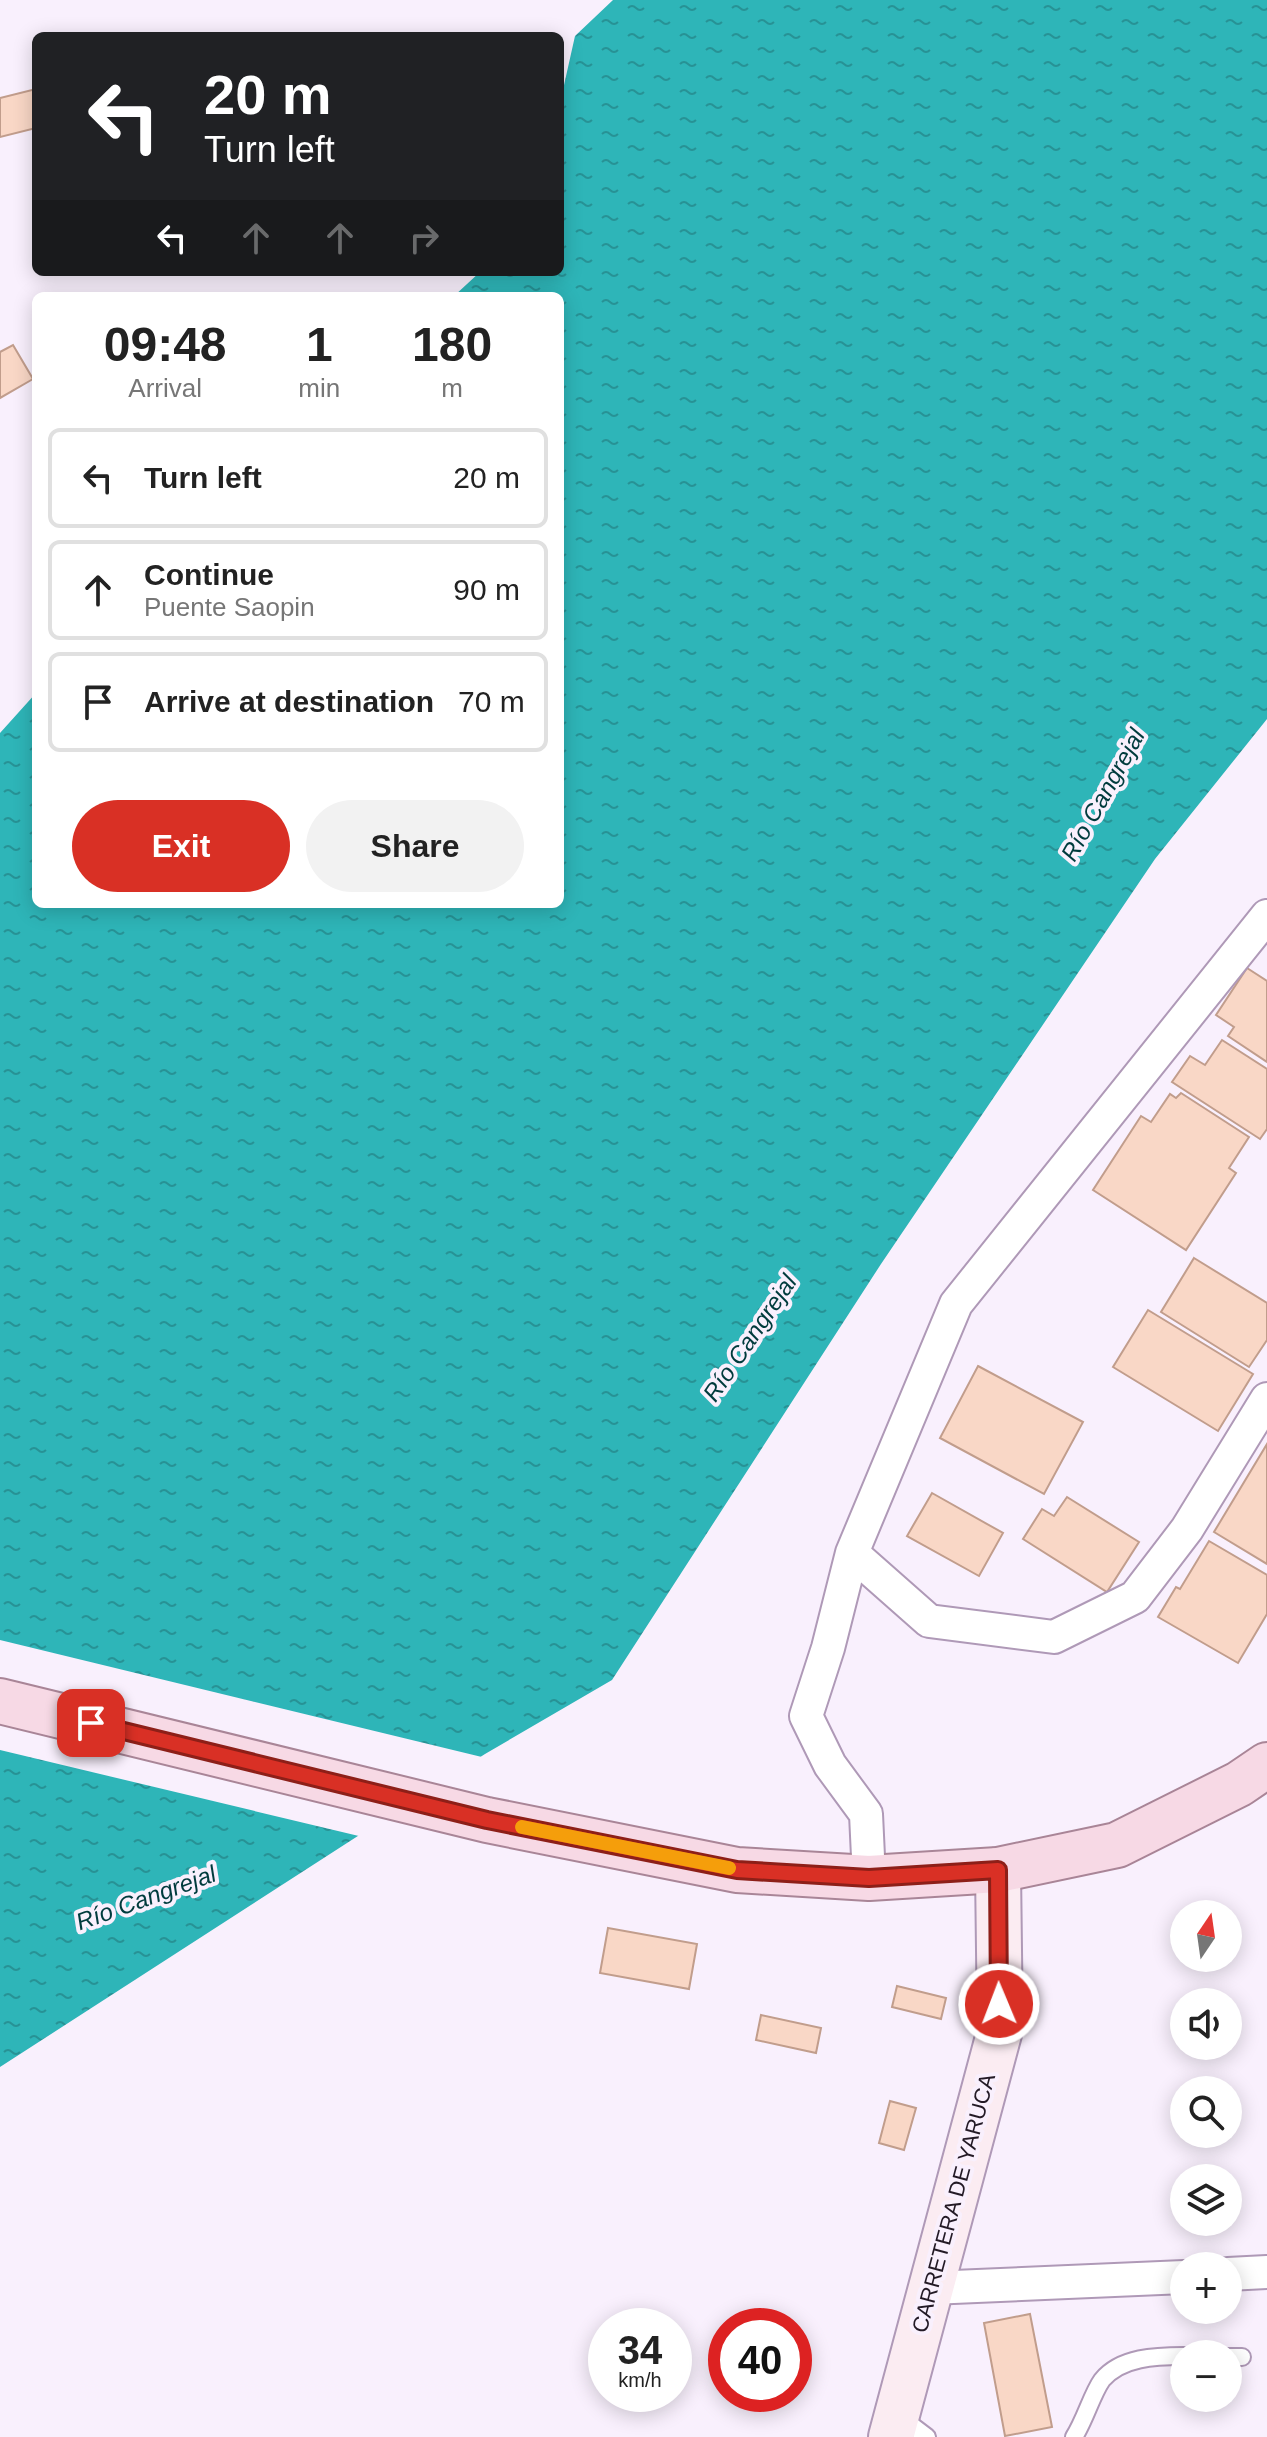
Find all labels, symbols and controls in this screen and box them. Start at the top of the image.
text: 20 m [204,63,332,126]
icon: left [72,64,176,168]
text: Turn left [204,129,335,170]
icon: left [150,216,194,260]
icon: ahead [234,216,278,260]
icon: ahead [318,216,362,260]
icon: right [402,216,446,260]
text: 09:48 [104,318,227,371]
text: 1 [306,318,333,371]
text: 180 [412,318,492,371]
text: Arrival [128,373,202,403]
text: min [298,373,340,403]
text: m [441,373,463,403]
icon: left [76,456,120,500]
text: Turn left [144,461,262,494]
text: 20 m [453,461,520,494]
text: Continue [144,558,274,591]
icon: ahead [76,568,120,612]
text: 90 m [453,573,520,606]
text: Puente Saopin [144,592,315,622]
icon: arrive [76,680,120,724]
text: Arrive at destination [144,685,434,718]
text: 70 m [458,685,525,718]
water label: Río Cangrejal [1055,723,1150,865]
button: Exit [72,800,290,892]
button: Share [306,800,524,892]
water label: Río Cangrejal [697,1269,802,1406]
pin [57,1689,125,1757]
icon: arrive [69,1701,113,1745]
water label: Río Cangrejal [72,1860,220,1935]
north arrow [1170,1900,1242,1972]
map controls [1170,1900,1242,2412]
position arrow [957,1962,1041,2046]
button: sound [1170,1988,1242,2060]
street label: CARRETERA DE YARUCA [907,2071,1000,2335]
button: search [1170,2076,1242,2148]
button: layers [1170,2164,1242,2236]
button: + [1170,2252,1242,2324]
speed limit sign: 40 [708,2308,812,2412]
text: 34 [618,2328,662,2372]
button: − [1170,2340,1242,2412]
text: km/h [618,2369,662,2391]

